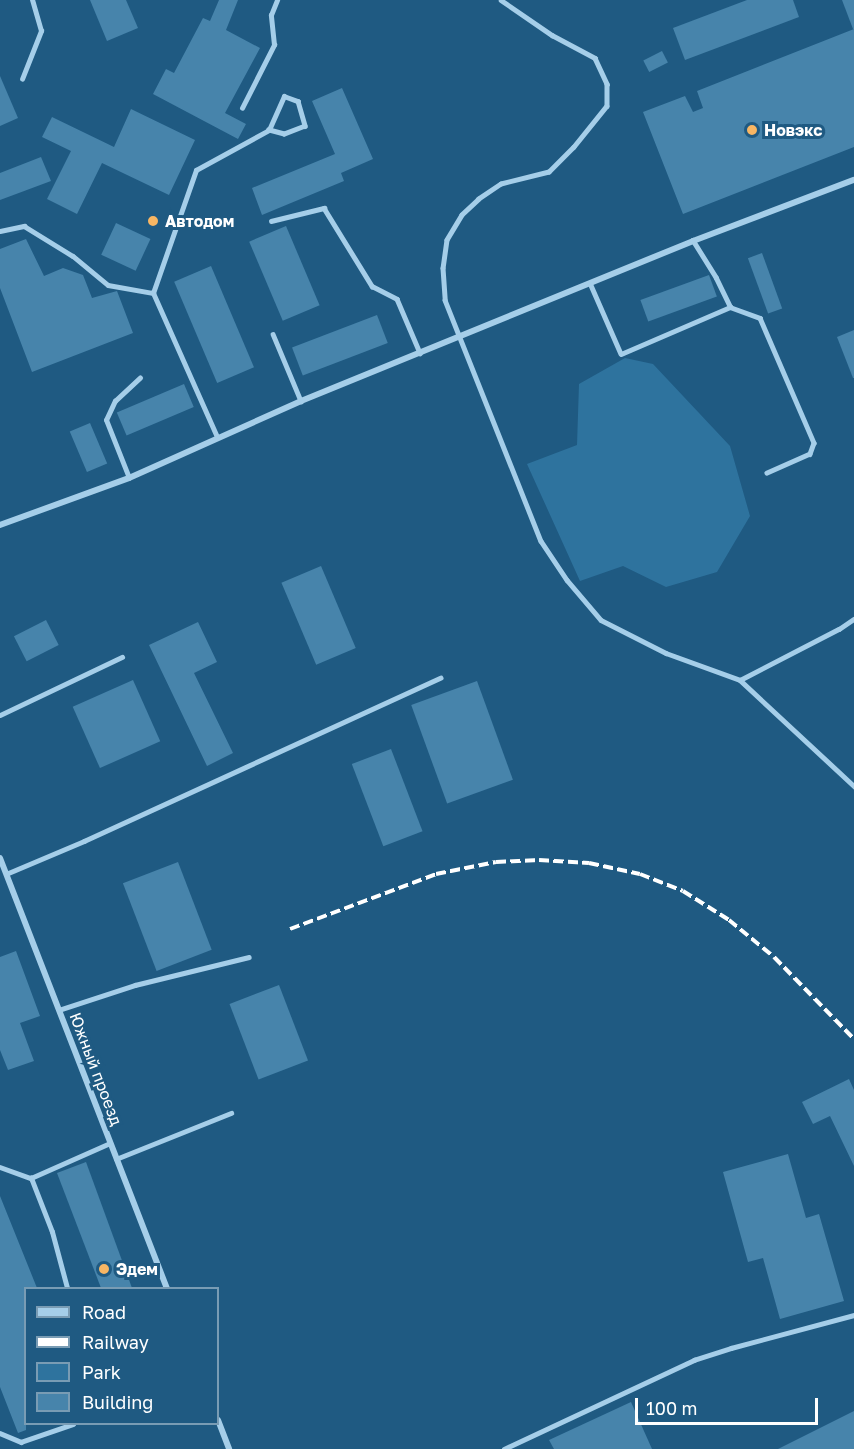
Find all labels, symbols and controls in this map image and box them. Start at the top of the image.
place label: Новэкс [764,120,822,140]
marker: Новэкс [745,123,759,137]
place label: Автодом [165,211,234,231]
marker: Автодом [146,214,160,228]
street label: Южный проезд [66,1010,126,1128]
place label: Эдем [116,1259,158,1279]
marker: Эдем [97,1262,111,1276]
legend [24,1287,219,1425]
text: Road [82,1301,126,1323]
text: Railway [82,1331,149,1353]
text: Park [82,1361,121,1383]
scale bar [638,1386,821,1424]
text: Building [82,1391,153,1413]
text: 100 m [646,1397,697,1419]

